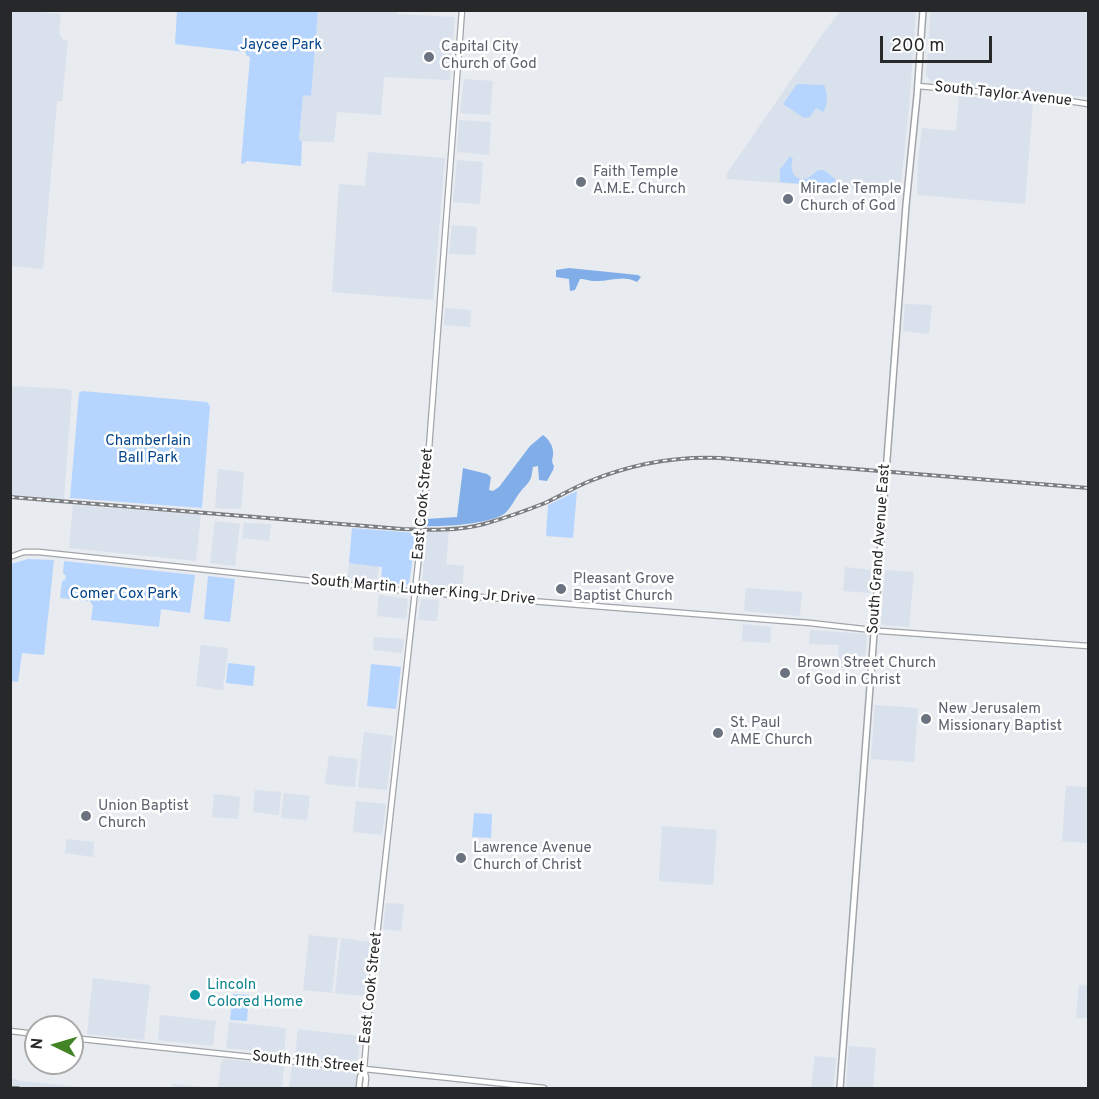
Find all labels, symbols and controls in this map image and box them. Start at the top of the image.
scale bar [883,24,996,62]
text: 200 m [891,35,944,58]
park label: Jaycee Park [240,37,322,55]
place label: Capital City Church of God [441,39,537,74]
marker: Capital City Church of God [422,50,436,64]
street label: South Taylor Avenue [933,79,1073,111]
place label: Faith Temple A.M.E. Church [593,164,686,199]
marker: Faith Temple A.M.E. Church [574,175,588,189]
place label: Miracle Temple Church of God [800,181,902,216]
marker: Miracle Temple Church of God [781,192,795,206]
park label: Chamberlain Ball Park [105,433,191,468]
street label: East Cook Street [410,447,438,561]
street label: South Grand Avenue East [865,463,895,635]
place label: Pleasant Grove Baptist Church [573,571,674,606]
street label: South Martin Luther King Jr Drive [310,572,536,610]
marker: Pleasant Grove Baptist Church [554,582,568,596]
park label: Comer Cox Park [70,586,178,604]
place label: Brown Street Church of God in Christ [797,655,936,690]
marker: Brown Street Church of God in Christ [778,666,792,680]
place label: New Jerusalem Missionary Baptist [938,701,1062,736]
marker: New Jerusalem Missionary Baptist [919,712,933,726]
place label: St. Paul AME Church [730,715,812,750]
marker: St. Paul AME Church [711,726,725,740]
place label: Union Baptist Church [98,798,189,833]
marker: Union Baptist Church [79,809,93,823]
place label: Lawrence Avenue Church of Christ [473,840,592,875]
marker: Lawrence Avenue Church of Christ [454,851,468,865]
street label: East Cook Street [357,931,387,1045]
place label: Lincoln Colored Home [207,977,303,1012]
marker: Lincoln Colored Home [188,988,202,1002]
north arrow [24,1015,84,1075]
text: N [28,1037,49,1050]
street label: South 11th Street [251,1048,365,1078]

